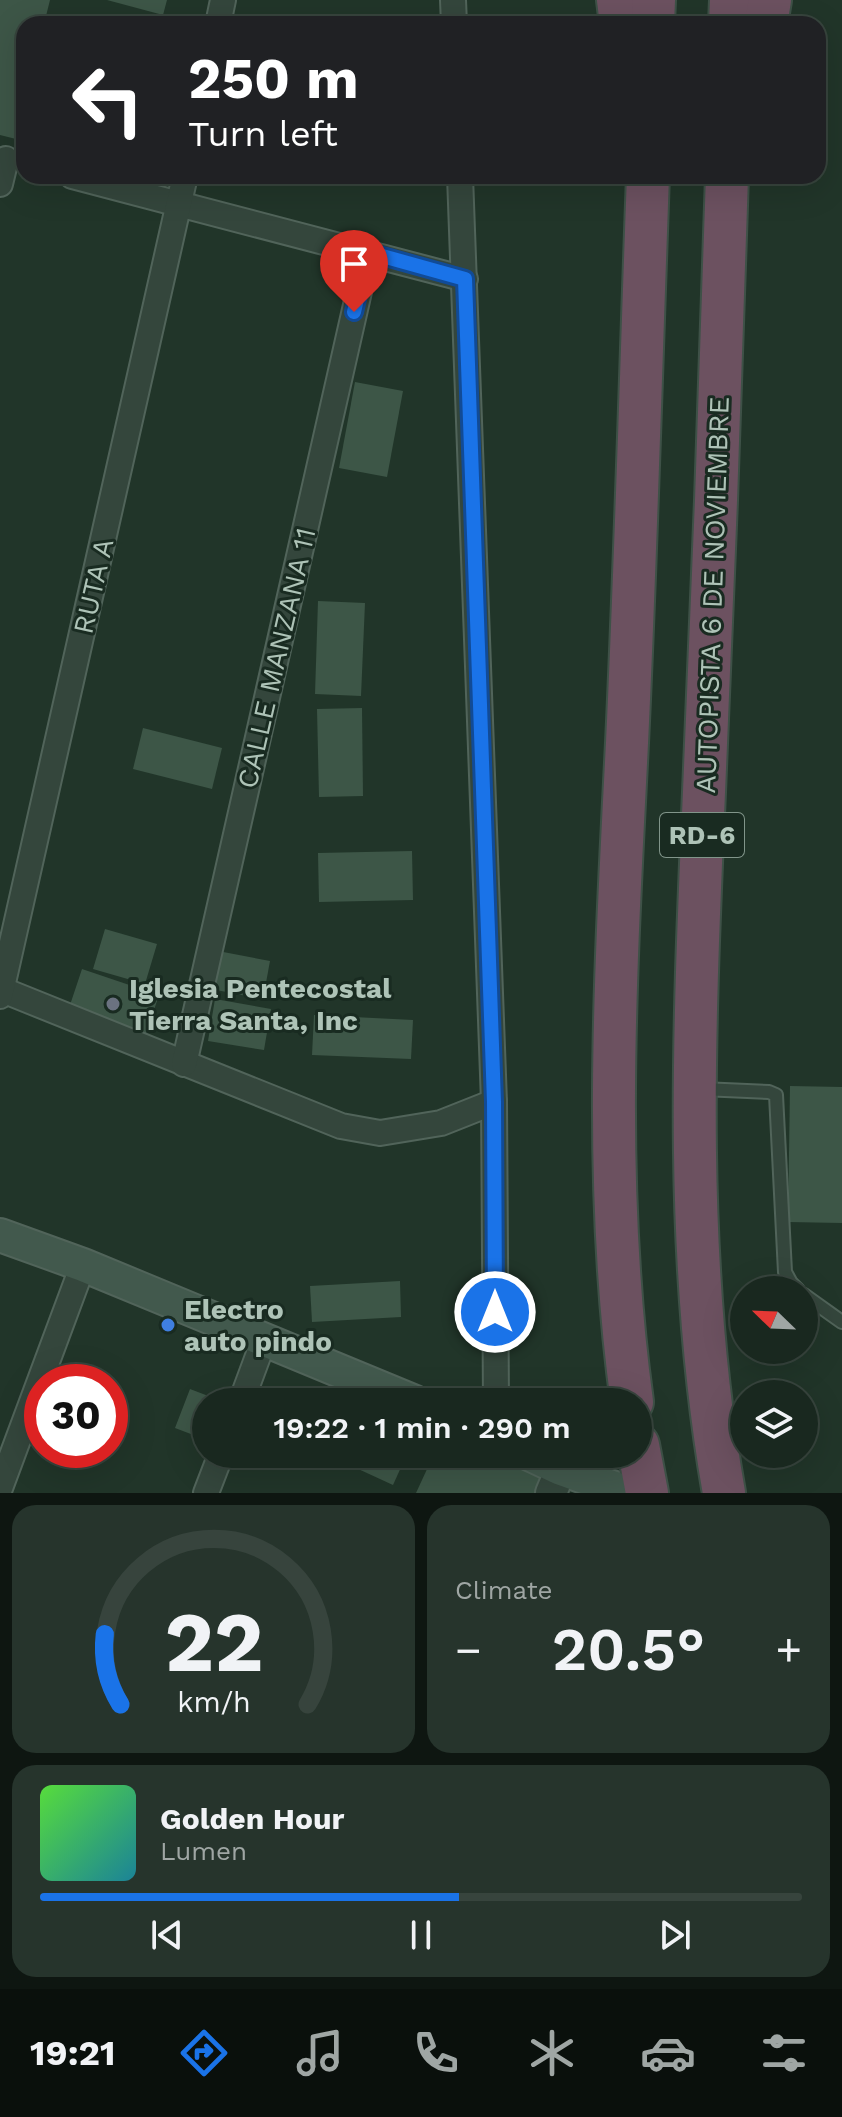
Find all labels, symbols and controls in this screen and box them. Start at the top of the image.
text: 250 m [188,46,359,112]
icon: left [56,48,160,152]
text: Turn left [188,113,338,155]
pin [320,230,388,312]
icon: arrive [332,242,376,286]
street label: AUTOPISTA 6 DE NOVIEMBRE [689,396,736,794]
street label: CALLE MANZANA 11 [230,525,323,792]
street label: RUTA A [66,535,120,637]
road number: RD-6 [660,813,744,857]
place label: Iglesia Pentecostal Tierra Santa, Inc [129,972,392,1037]
marker: Iglesia Pentecostal Tierra Santa, Inc [104,995,122,1013]
position arrow [453,1270,537,1354]
north arrow [730,1276,818,1364]
map controls [730,1276,818,1468]
place label: Electro auto pindo [184,1293,332,1358]
marker: Electro auto pindo [159,1316,177,1334]
speed limit sign: 30 [24,1364,128,1468]
button: layers [730,1380,818,1468]
text: 19:22 · 1 min · 290 m [273,1410,571,1445]
text: Climate [455,1575,553,1605]
text: 22 [164,1594,263,1691]
text: 20.5° [552,1614,705,1685]
text: − [455,1624,482,1676]
text: + [775,1624,802,1676]
text: km/h [177,1685,250,1719]
text: Golden Hour [160,1801,344,1836]
text: Lumen [160,1836,247,1866]
icon: previous [145,1913,189,1957]
icon: pause [399,1913,443,1957]
icon: next [653,1913,697,1957]
icon: directions [176,2025,232,2081]
icon: music [292,2025,348,2081]
icon: phone [408,2025,464,2081]
icon: climate [524,2025,580,2081]
icon: car [640,2025,696,2081]
icon: filters [756,2025,812,2081]
text: 19:21 [30,2032,116,2074]

